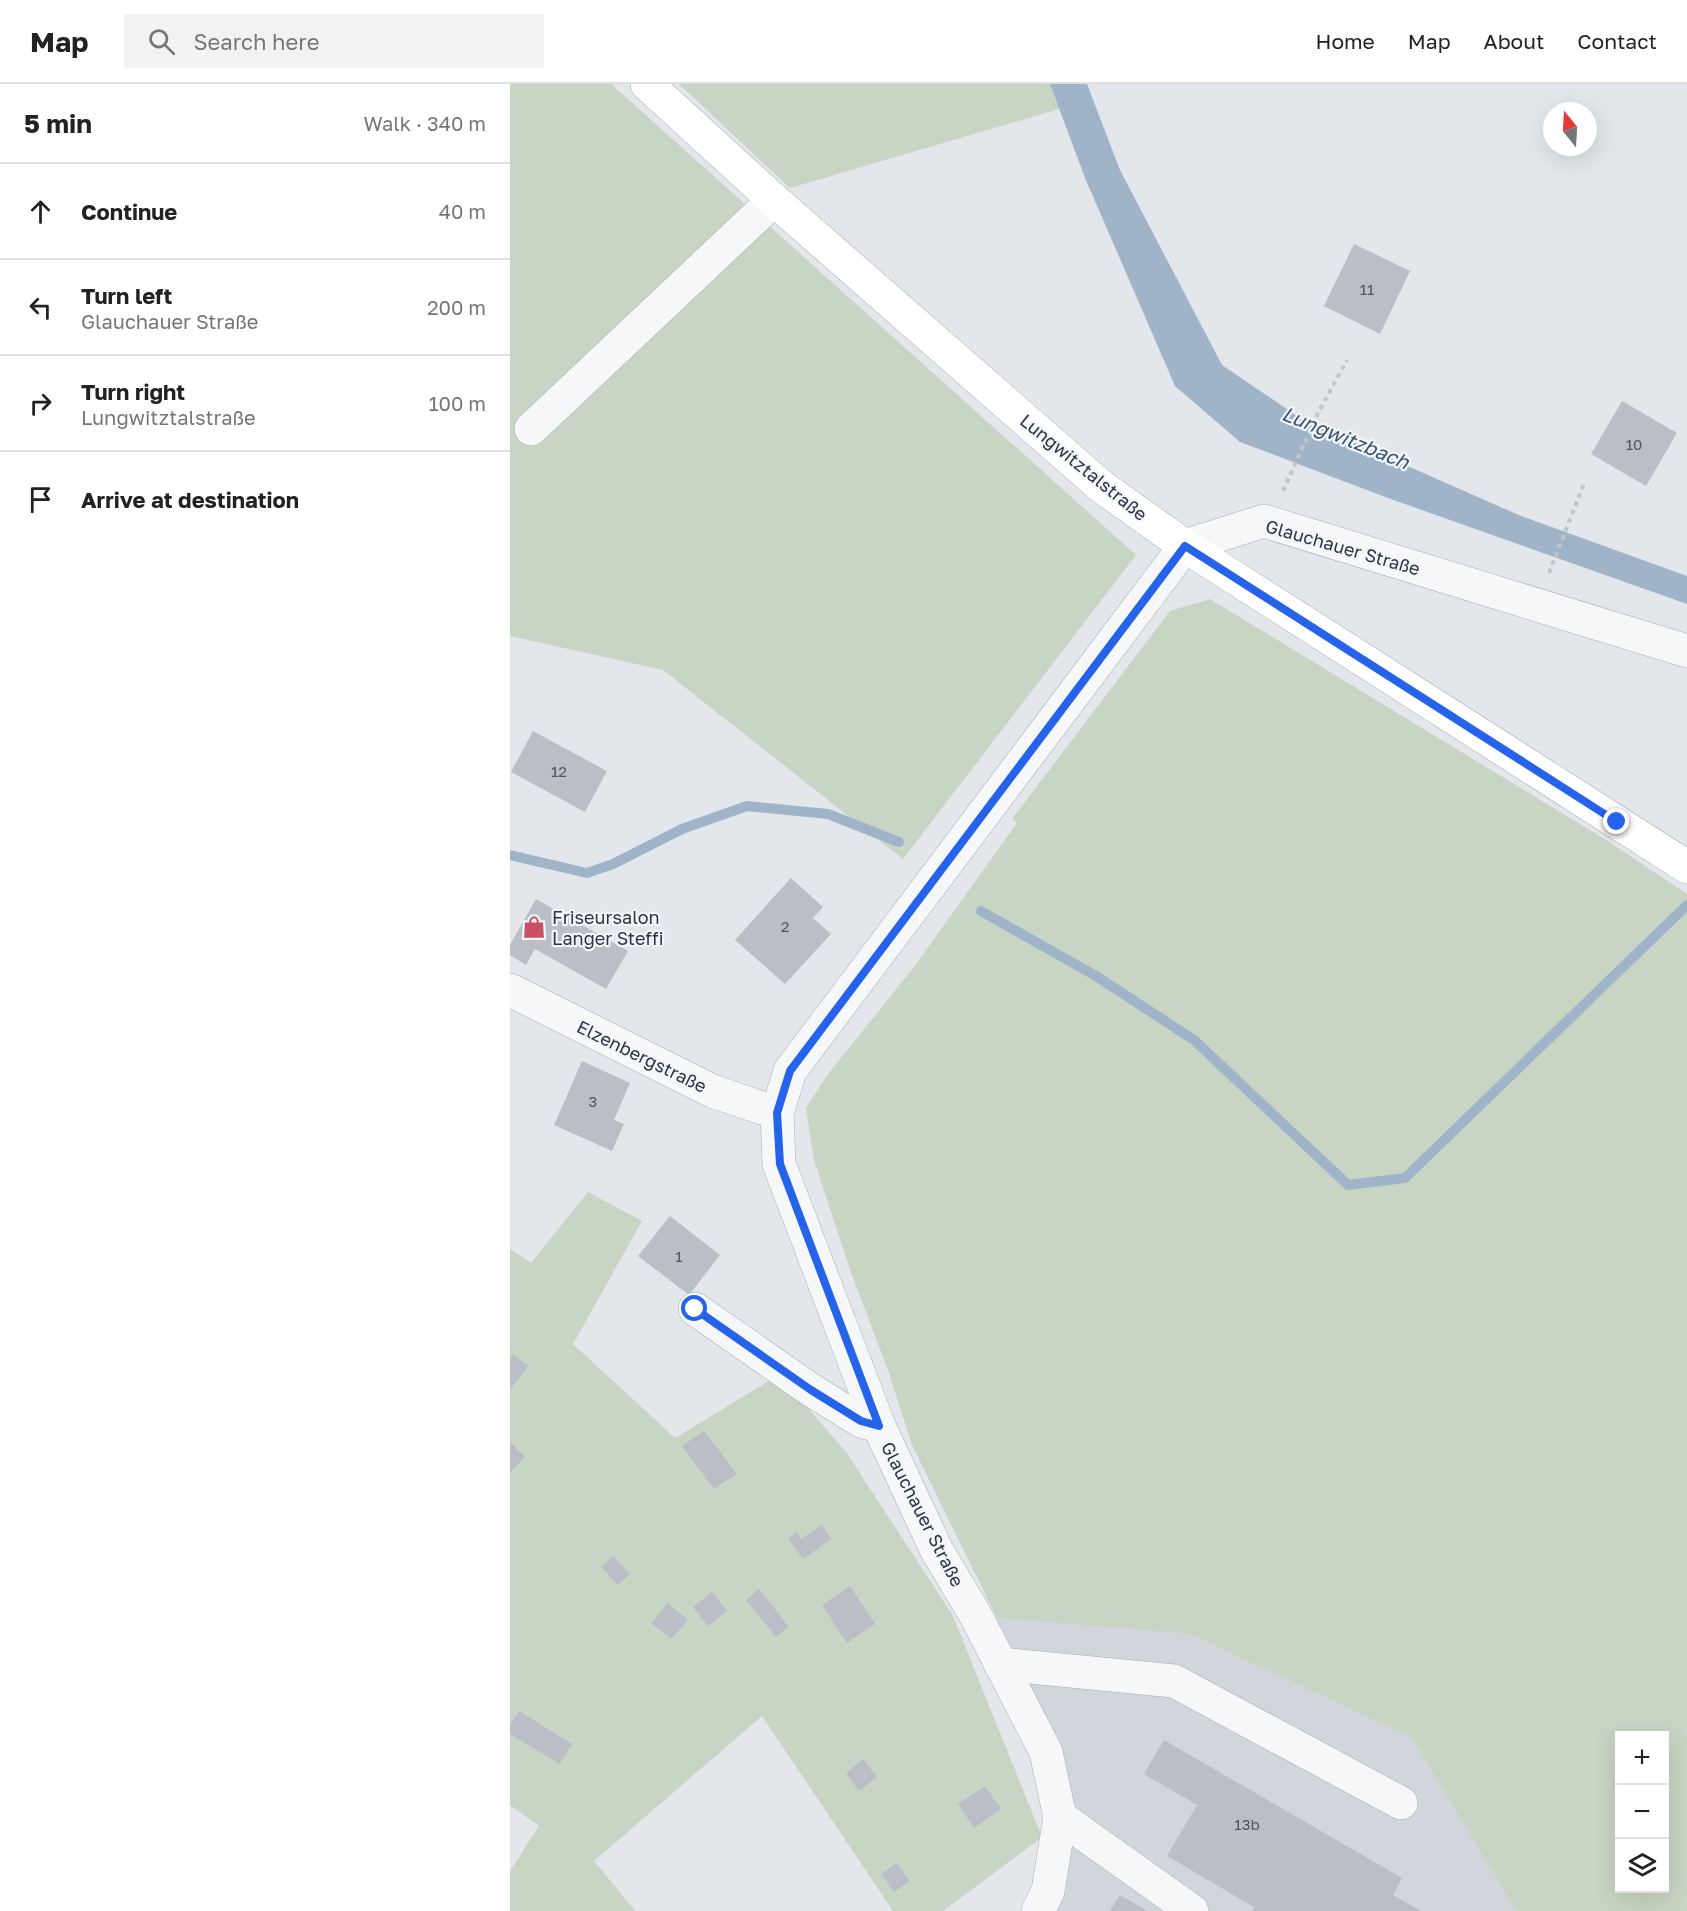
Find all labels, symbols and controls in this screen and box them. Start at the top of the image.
search box [124,14,544,68]
text: Map [30,25,88,58]
icon: search [145,25,178,58]
text: Search here [193,28,319,55]
text: Home [1315,28,1375,54]
text: Map [1408,28,1451,54]
text: About [1484,28,1544,54]
text: Contact [1577,28,1657,54]
north arrow [1543,102,1597,156]
text: 5 min [24,108,92,139]
text: Walk · 340 m [364,111,486,135]
icon: ahead [24,195,57,228]
text: Continue [81,198,177,225]
text: 40 m [439,199,486,223]
house number: 11 [1360,280,1374,298]
text: Turn left [81,282,172,309]
icon: left [24,291,57,324]
text: 200 m [427,295,486,319]
text: Glauchauer Straße [81,309,258,333]
text: Turn right [81,378,185,405]
icon: right [24,387,57,420]
text: 100 m [429,391,486,415]
water label: Lungwitzbach [1279,401,1414,475]
text: Lungwitztalstraße [81,405,256,429]
street label: Lungwitztalstraße [1016,409,1152,525]
house number: 10 [1626,435,1642,453]
icon: arrive [24,483,57,516]
text: Arrive at destination [81,486,299,513]
street label: Glauchauer Straße [1263,514,1423,580]
house number: 12 [551,762,567,780]
route end [1603,808,1629,834]
place label: Friseursalon Langer Steffi [552,906,663,949]
shop icon: Friseursalon Langer Steffi [521,914,547,940]
house number: 2 [781,917,789,935]
street label: Elzenbergstraße [574,1015,710,1097]
house number: 3 [589,1092,597,1110]
house number: 1 [675,1247,683,1265]
route start [681,1295,707,1321]
street label: Glauchauer Straße [877,1438,969,1590]
map controls [1615,1731,1669,1893]
button: + [1615,1731,1669,1785]
button: − [1615,1785,1669,1839]
house number: 13b [1234,1815,1260,1833]
button: layers [1615,1839,1669,1893]

